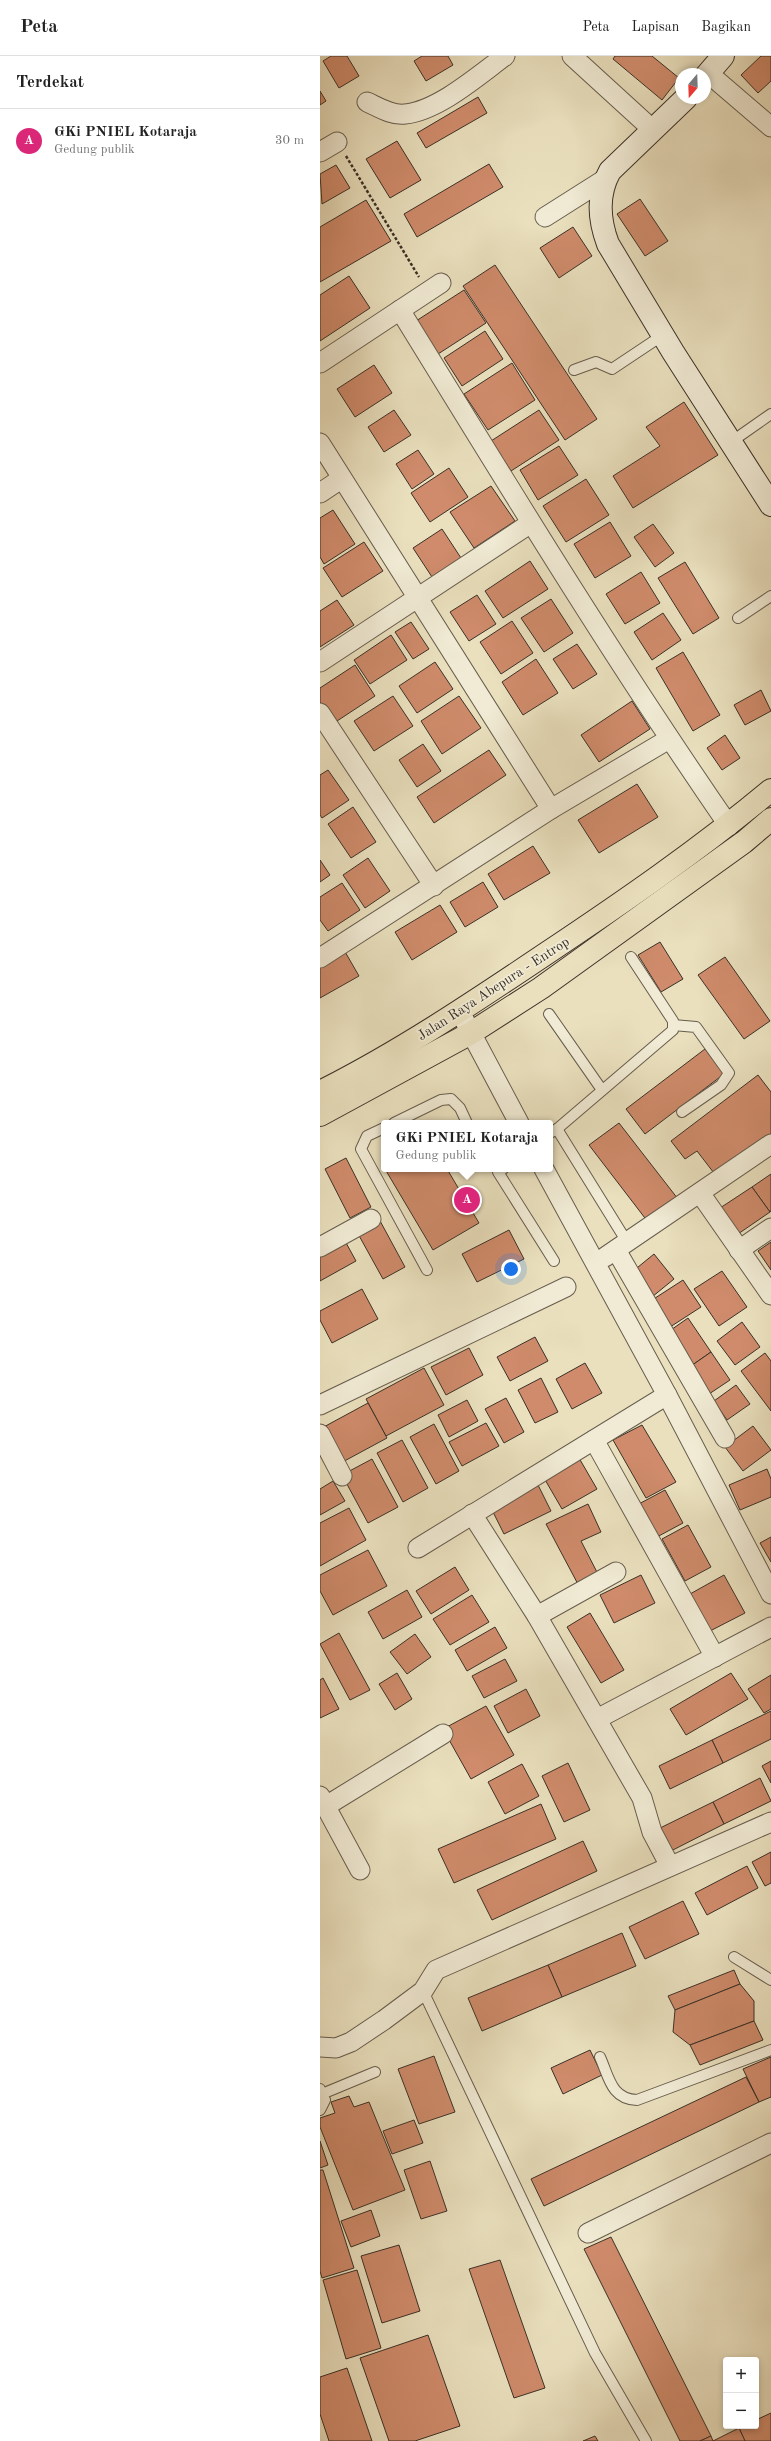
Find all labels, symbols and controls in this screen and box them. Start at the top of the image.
text: Peta [20,18,58,37]
text: Peta [582,20,609,34]
text: Lapisan [631,20,679,34]
text: Bagikan [701,20,751,34]
north arrow [675,68,711,104]
text: Terdekat [16,74,84,91]
text: GKi PNIEL Kotaraja [54,125,197,140]
text: A [24,134,34,147]
text: 30 m [275,134,304,147]
text: Gedung publik [54,143,135,156]
street label: Jalan Raya Abepura - Entrop [415,935,572,1043]
popup [381,1120,553,1172]
text: GKi PNIEL Kotaraja [396,1131,538,1146]
text: Gedung publik [396,1149,476,1162]
pin: A [454,1185,480,1215]
your location [501,1259,521,1279]
map controls [723,2357,759,2429]
button: + [723,2357,759,2393]
button: − [723,2393,759,2429]

